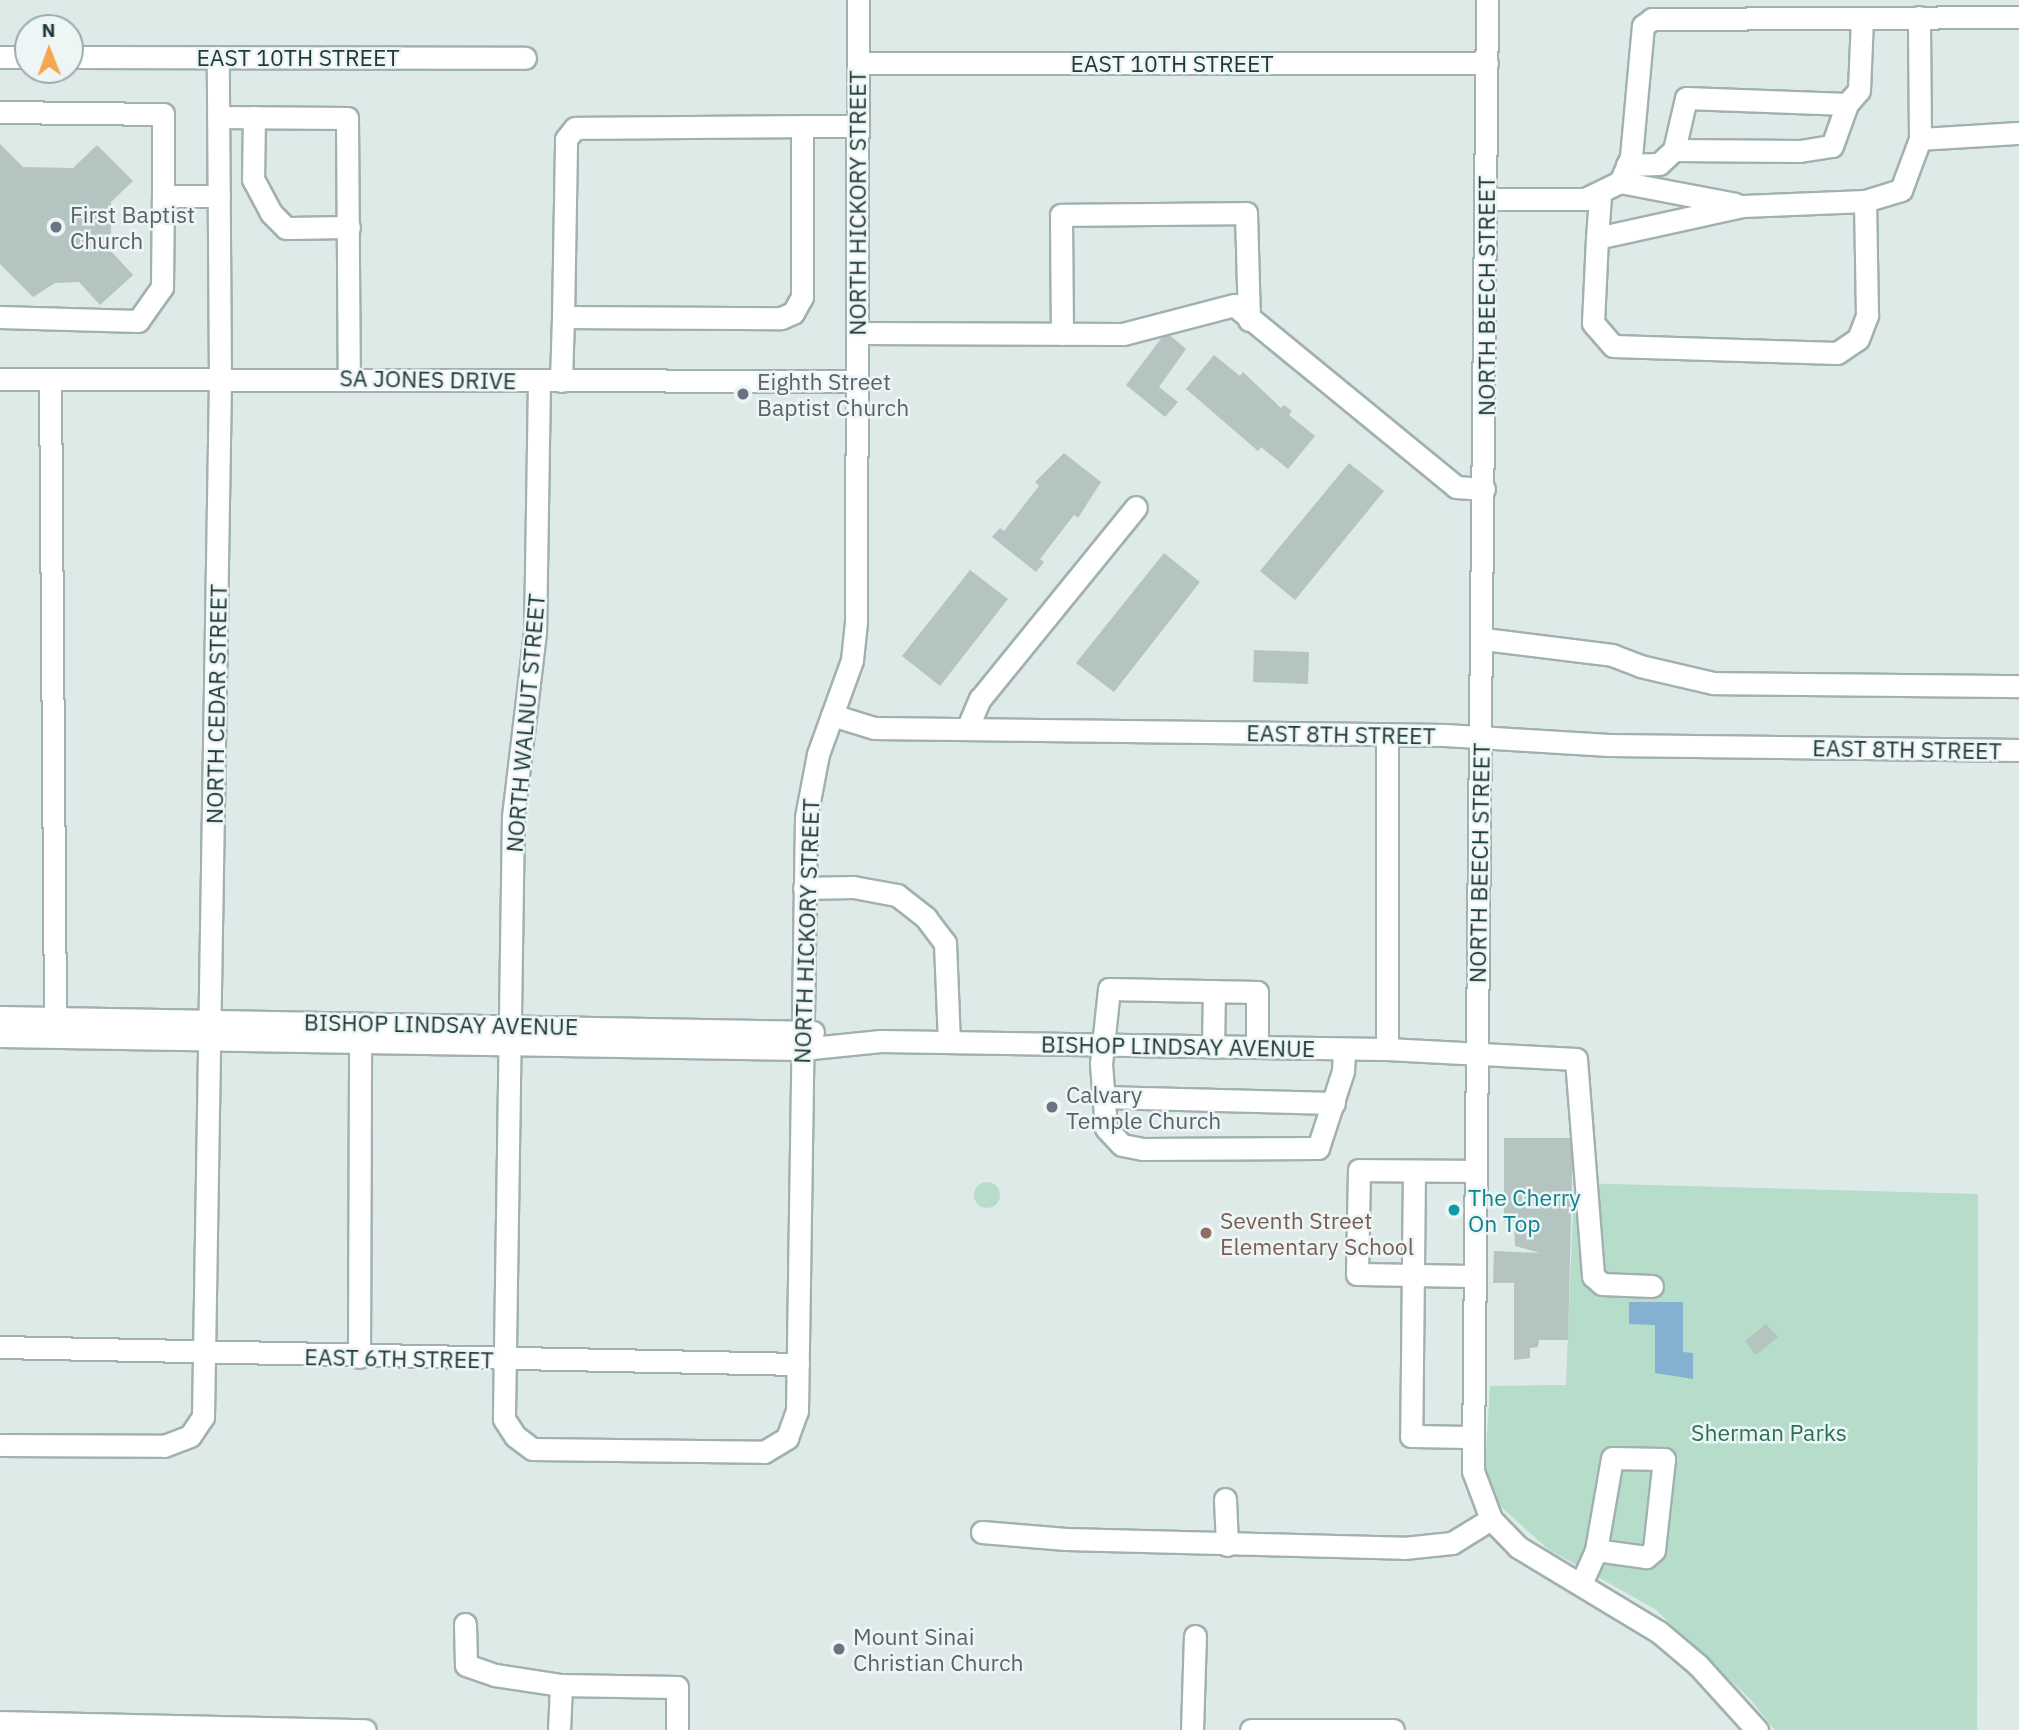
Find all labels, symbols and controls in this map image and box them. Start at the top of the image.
north arrow [14,14,84,84]
text: N [42,18,56,42]
street label: EAST 10TH STREET [196,43,400,71]
street label: EAST 10TH STREET [1070,49,1274,77]
street label: NORTH HICKORY STREET [843,70,871,336]
street label: NORTH BEECH STREET [1472,176,1500,416]
place label: First Baptist Church [70,200,195,254]
marker: First Baptist Church [48,219,64,235]
street label: SA JONES DRIVE [339,364,517,394]
place label: Eighth Street Baptist Church [757,367,909,421]
marker: Eighth Street Baptist Church [735,386,751,402]
street label: NORTH CEDAR STREET [200,584,232,824]
street label: NORTH WALNUT STREET [500,593,550,853]
street label: EAST 8TH STREET [1246,719,1436,749]
street label: EAST 8TH STREET [1812,734,2002,764]
street label: NORTH BEECH STREET [1463,743,1495,983]
street label: NORTH HICKORY STREET [788,798,824,1064]
street label: BISHOP LINDSAY AVENUE [304,1008,578,1040]
street label: BISHOP LINDSAY AVENUE [1041,1030,1315,1062]
place label: Calvary Temple Church [1066,1080,1221,1134]
marker: Calvary Temple Church [1044,1099,1060,1115]
place label: The Cherry On Top [1468,1183,1581,1237]
marker: The Cherry On Top [1446,1202,1462,1218]
place label: Seventh Street Elementary School [1220,1206,1414,1260]
marker: Seventh Street Elementary School [1198,1225,1214,1241]
street label: EAST 6TH STREET [304,1343,494,1373]
park label: Sherman Parks [1691,1418,1847,1446]
place label: Mount Sinai Christian Church [853,1622,1024,1676]
marker: Mount Sinai Christian Church [831,1641,847,1657]

